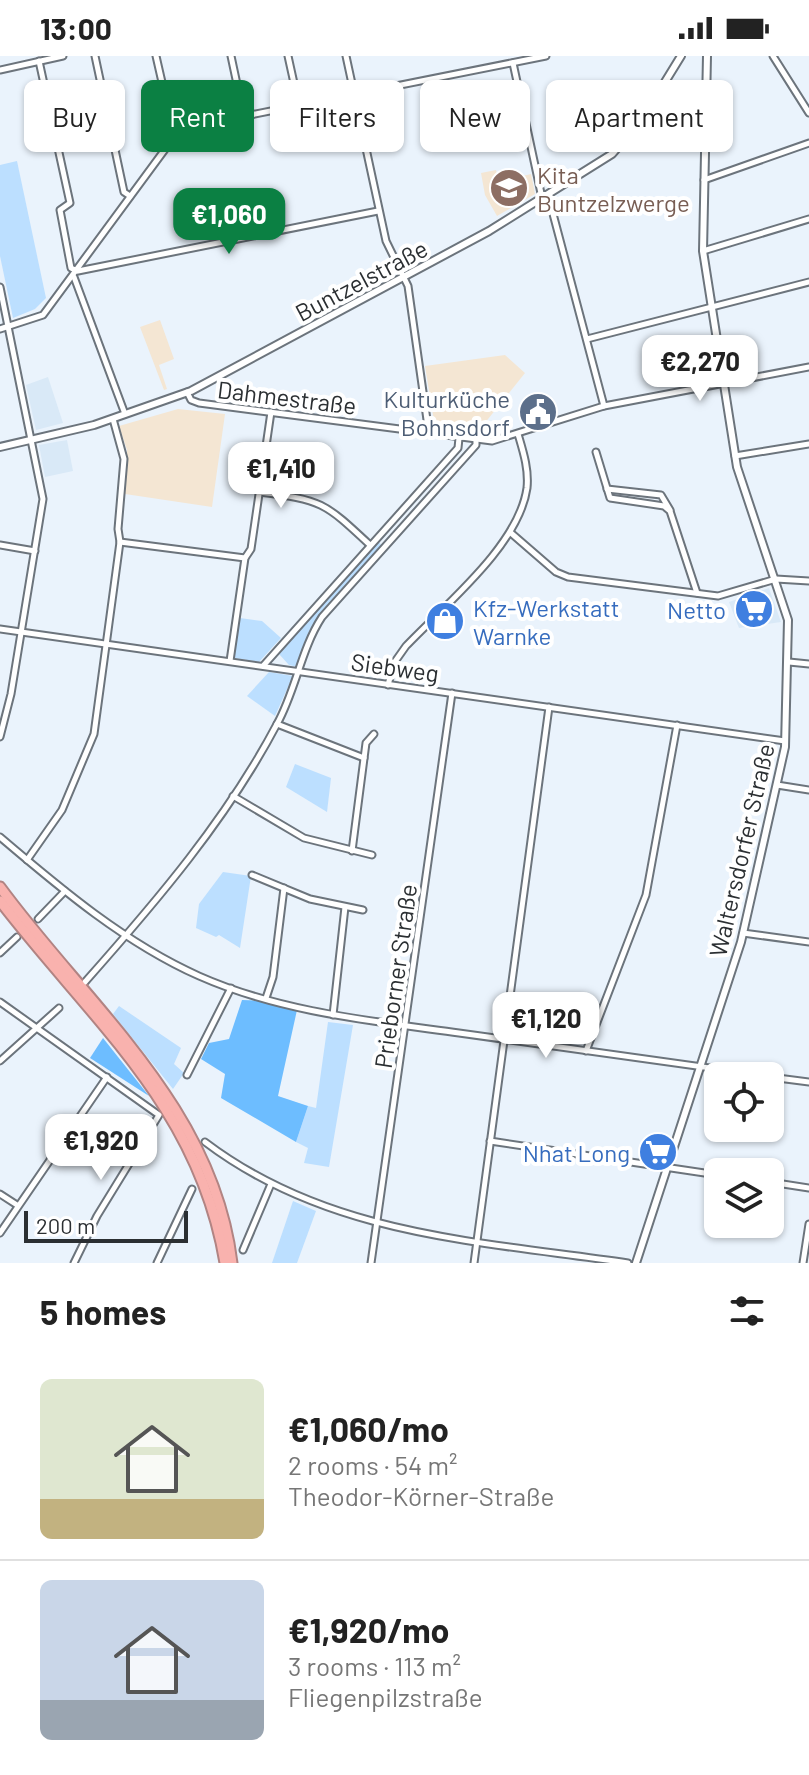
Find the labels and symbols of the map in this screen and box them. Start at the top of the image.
place label: Kita Buntzelzwerge [537,160,690,217]
school or university icon: Kita Buntzelzwerge [488,167,530,209]
pin: €1,060 [164,188,294,256]
street label: Buntzelstraße [290,233,432,327]
pin: €2,270 [635,335,765,403]
street label: Dahmestraße [216,374,358,420]
place label: Kulturküche Bohnsdorf [384,384,510,441]
public building icon: Kulturküche Bohnsdorf [517,391,559,433]
pin: €1,410 [216,442,346,510]
supermarket icon: Netto [733,588,775,630]
place label: Kfz-Werkstatt Warnke [473,593,620,650]
place label: Netto [667,595,726,624]
shop icon: Kfz-Werkstatt Warnke [424,600,466,642]
street label: Siebweg [349,646,441,688]
street label: Waltersdorfer Straße [702,741,780,959]
street label: Prieborner Straße [368,882,422,1070]
pin: €1,120 [481,992,611,1060]
pin: €1,920 [36,1114,166,1182]
supermarket icon: Nhat Long [637,1131,679,1173]
place label: Nhat Long [523,1138,630,1167]
scale bar [24,1207,188,1243]

